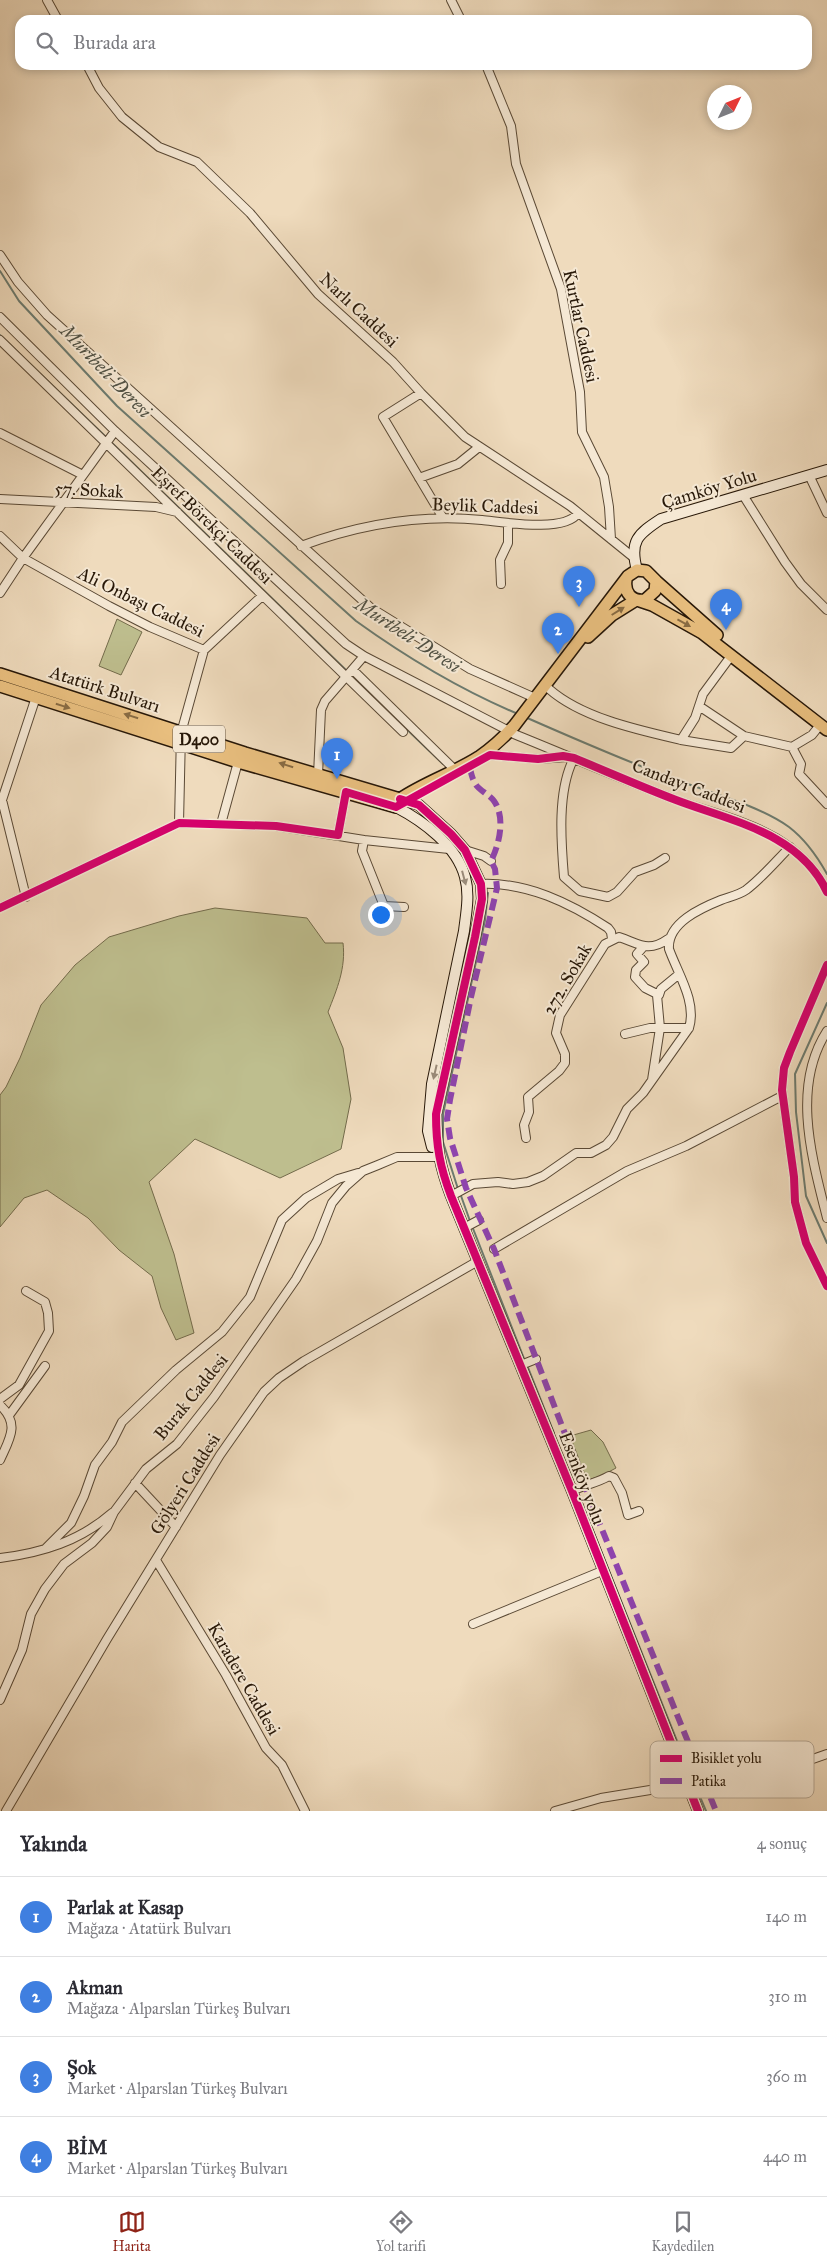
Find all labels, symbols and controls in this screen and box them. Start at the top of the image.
search box [15,15,812,70]
icon: search [33,29,61,57]
text: Burada ara [73,31,156,54]
north arrow [707,85,752,130]
street label: Kurtlar Caddesi [558,267,604,385]
street label: Narlı Caddesi [315,268,403,352]
water label: Murtbeli Deresi [54,318,157,423]
street label: Eşref Börekçi Caddesi [147,461,277,589]
street label: Çamköy Yolu [659,464,760,514]
street label: 57. Sokak [54,477,125,503]
street label: Beylik Caddesi [431,493,539,519]
street label: Ali Onbaşı Caddesi [73,561,208,642]
pin: 3 [563,566,595,607]
pin: 4 [710,589,742,630]
water label: Murtbeli Deresi [349,591,466,678]
one-way arrow [612,607,625,616]
pin: 2 [542,613,574,654]
one-way arrow [677,618,691,627]
street label: Atatürk Bulvarı [46,660,163,717]
one-way arrow [56,702,71,710]
one-way arrow [124,712,139,720]
road number: D400 [173,726,225,752]
pin: 1 [321,738,353,779]
street label: Candayı Caddesi [629,754,749,818]
one-way arrow [279,761,294,769]
one-way arrow [460,870,468,886]
your location [368,902,394,928]
street label: 272. Sokak [538,939,597,1019]
one-way arrow [431,1064,439,1079]
street label: Burak Caddesi [149,1349,233,1445]
street label: Esenköy yolu [554,1428,610,1528]
street label: Gölyeri Caddesi [145,1429,225,1539]
street label: Karadere Caddesi [203,1619,285,1739]
legend [650,1741,814,1798]
text: Bisiklet yolu [691,1750,762,1767]
text: Patika [691,1773,726,1790]
text: Yakında [20,1831,87,1857]
text: 4 sonuç [757,1834,807,1853]
text: Parlak at Kasap [67,1896,183,1919]
text: 1 [33,1907,39,1926]
text: 140 m [766,1907,807,1926]
text: Mağaza · Atatürk Bulvarı [67,1919,231,1938]
text: Akman [67,1976,123,1999]
text: 2 [32,1987,40,2006]
text: 310 m [768,1987,807,2006]
text: Mağaza · Alparslan Türkeş Bulvarı [67,1999,290,2018]
text: Şok [67,2056,96,2079]
text: 3 [33,2067,39,2086]
text: 360 m [766,2067,807,2086]
text: Market · Alparslan Türkeş Bulvarı [67,2079,288,2098]
text: BİM [67,2136,107,2159]
text: 4 [32,2147,40,2166]
text: 440 m [763,2147,807,2166]
text: Market · Alparslan Türkeş Bulvarı [67,2159,288,2178]
tab: Harita [113,2208,151,2255]
tab: Yol tarifi [376,2208,426,2255]
tab: Kaydedilen [651,2208,714,2255]

